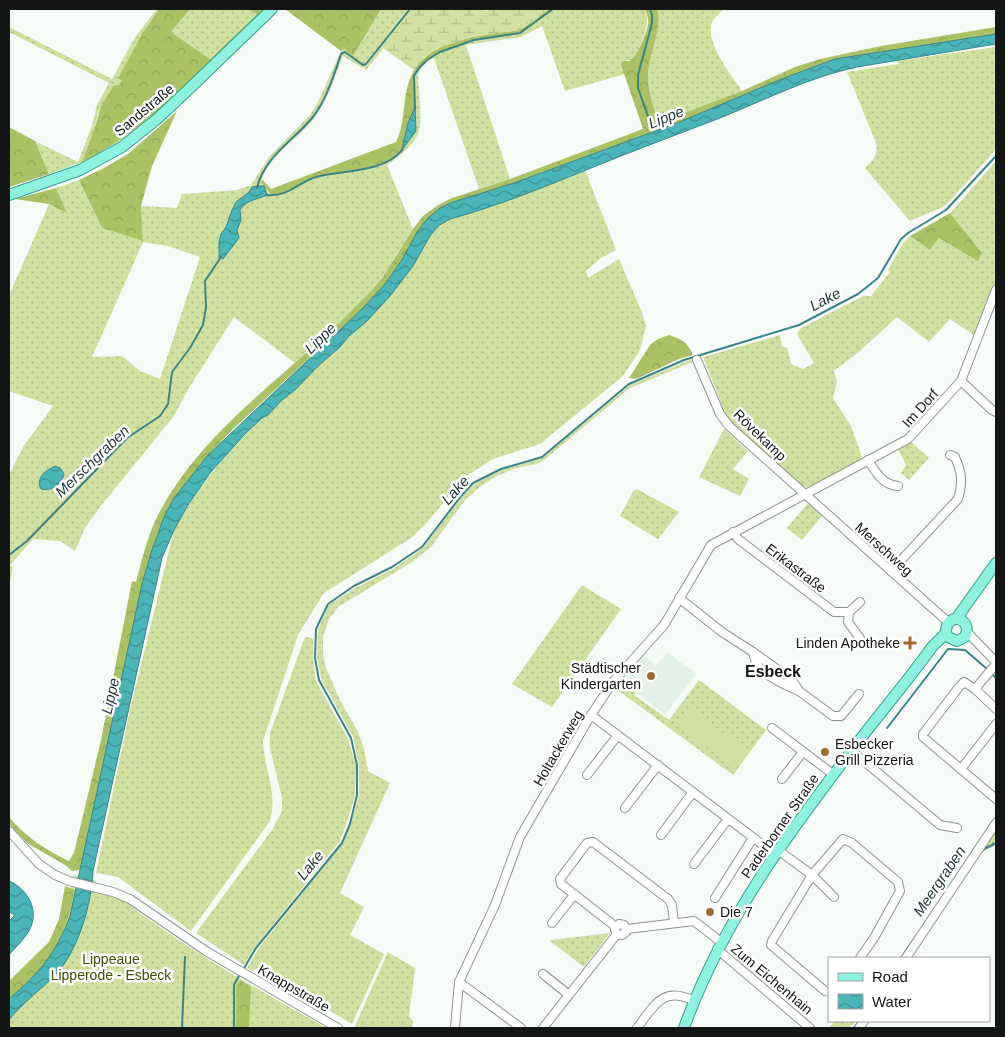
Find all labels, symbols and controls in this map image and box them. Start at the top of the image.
street label: Sandstraße [111,80,177,139]
water label: Lippe [646,102,686,132]
water label: Lake [807,284,843,314]
water label: Lippe [301,319,339,357]
street label: Im Dorf [899,386,941,430]
street label: Rövekamp [730,406,790,464]
water label: Merschgraben [52,422,132,500]
water label: Lake [438,472,472,508]
street label: Merschweg [852,519,916,579]
street label: Erikastraße [763,540,830,596]
place label: Linden Apotheke [796,635,900,651]
marker: Linden Apotheke [904,637,916,649]
place label: Städtischer Kindergarten [561,660,641,692]
district label: Esbeck [745,663,801,680]
marker: Städtischer Kindergarten [645,670,657,682]
water label: Lippe [98,676,122,716]
street label: Holtackerweg [530,707,586,789]
place label: Esbecker Grill Pizzeria [835,736,914,768]
marker: Esbecker Grill Pizzeria [819,746,831,758]
street label: Paderborner Straße [738,771,822,881]
water label: Meergraben [909,843,969,919]
water label: Lake [293,847,327,883]
place label: Die 7 [720,904,753,920]
marker: Die 7 [704,906,716,918]
street label: Zum Eichenhain [728,940,816,1018]
park label: Lippeaue Lipperode - Esbeck [51,951,172,983]
legend [828,957,990,1022]
street label: Knappstraße [255,961,333,1015]
text: Road [872,968,908,985]
text: Water [872,993,911,1010]

